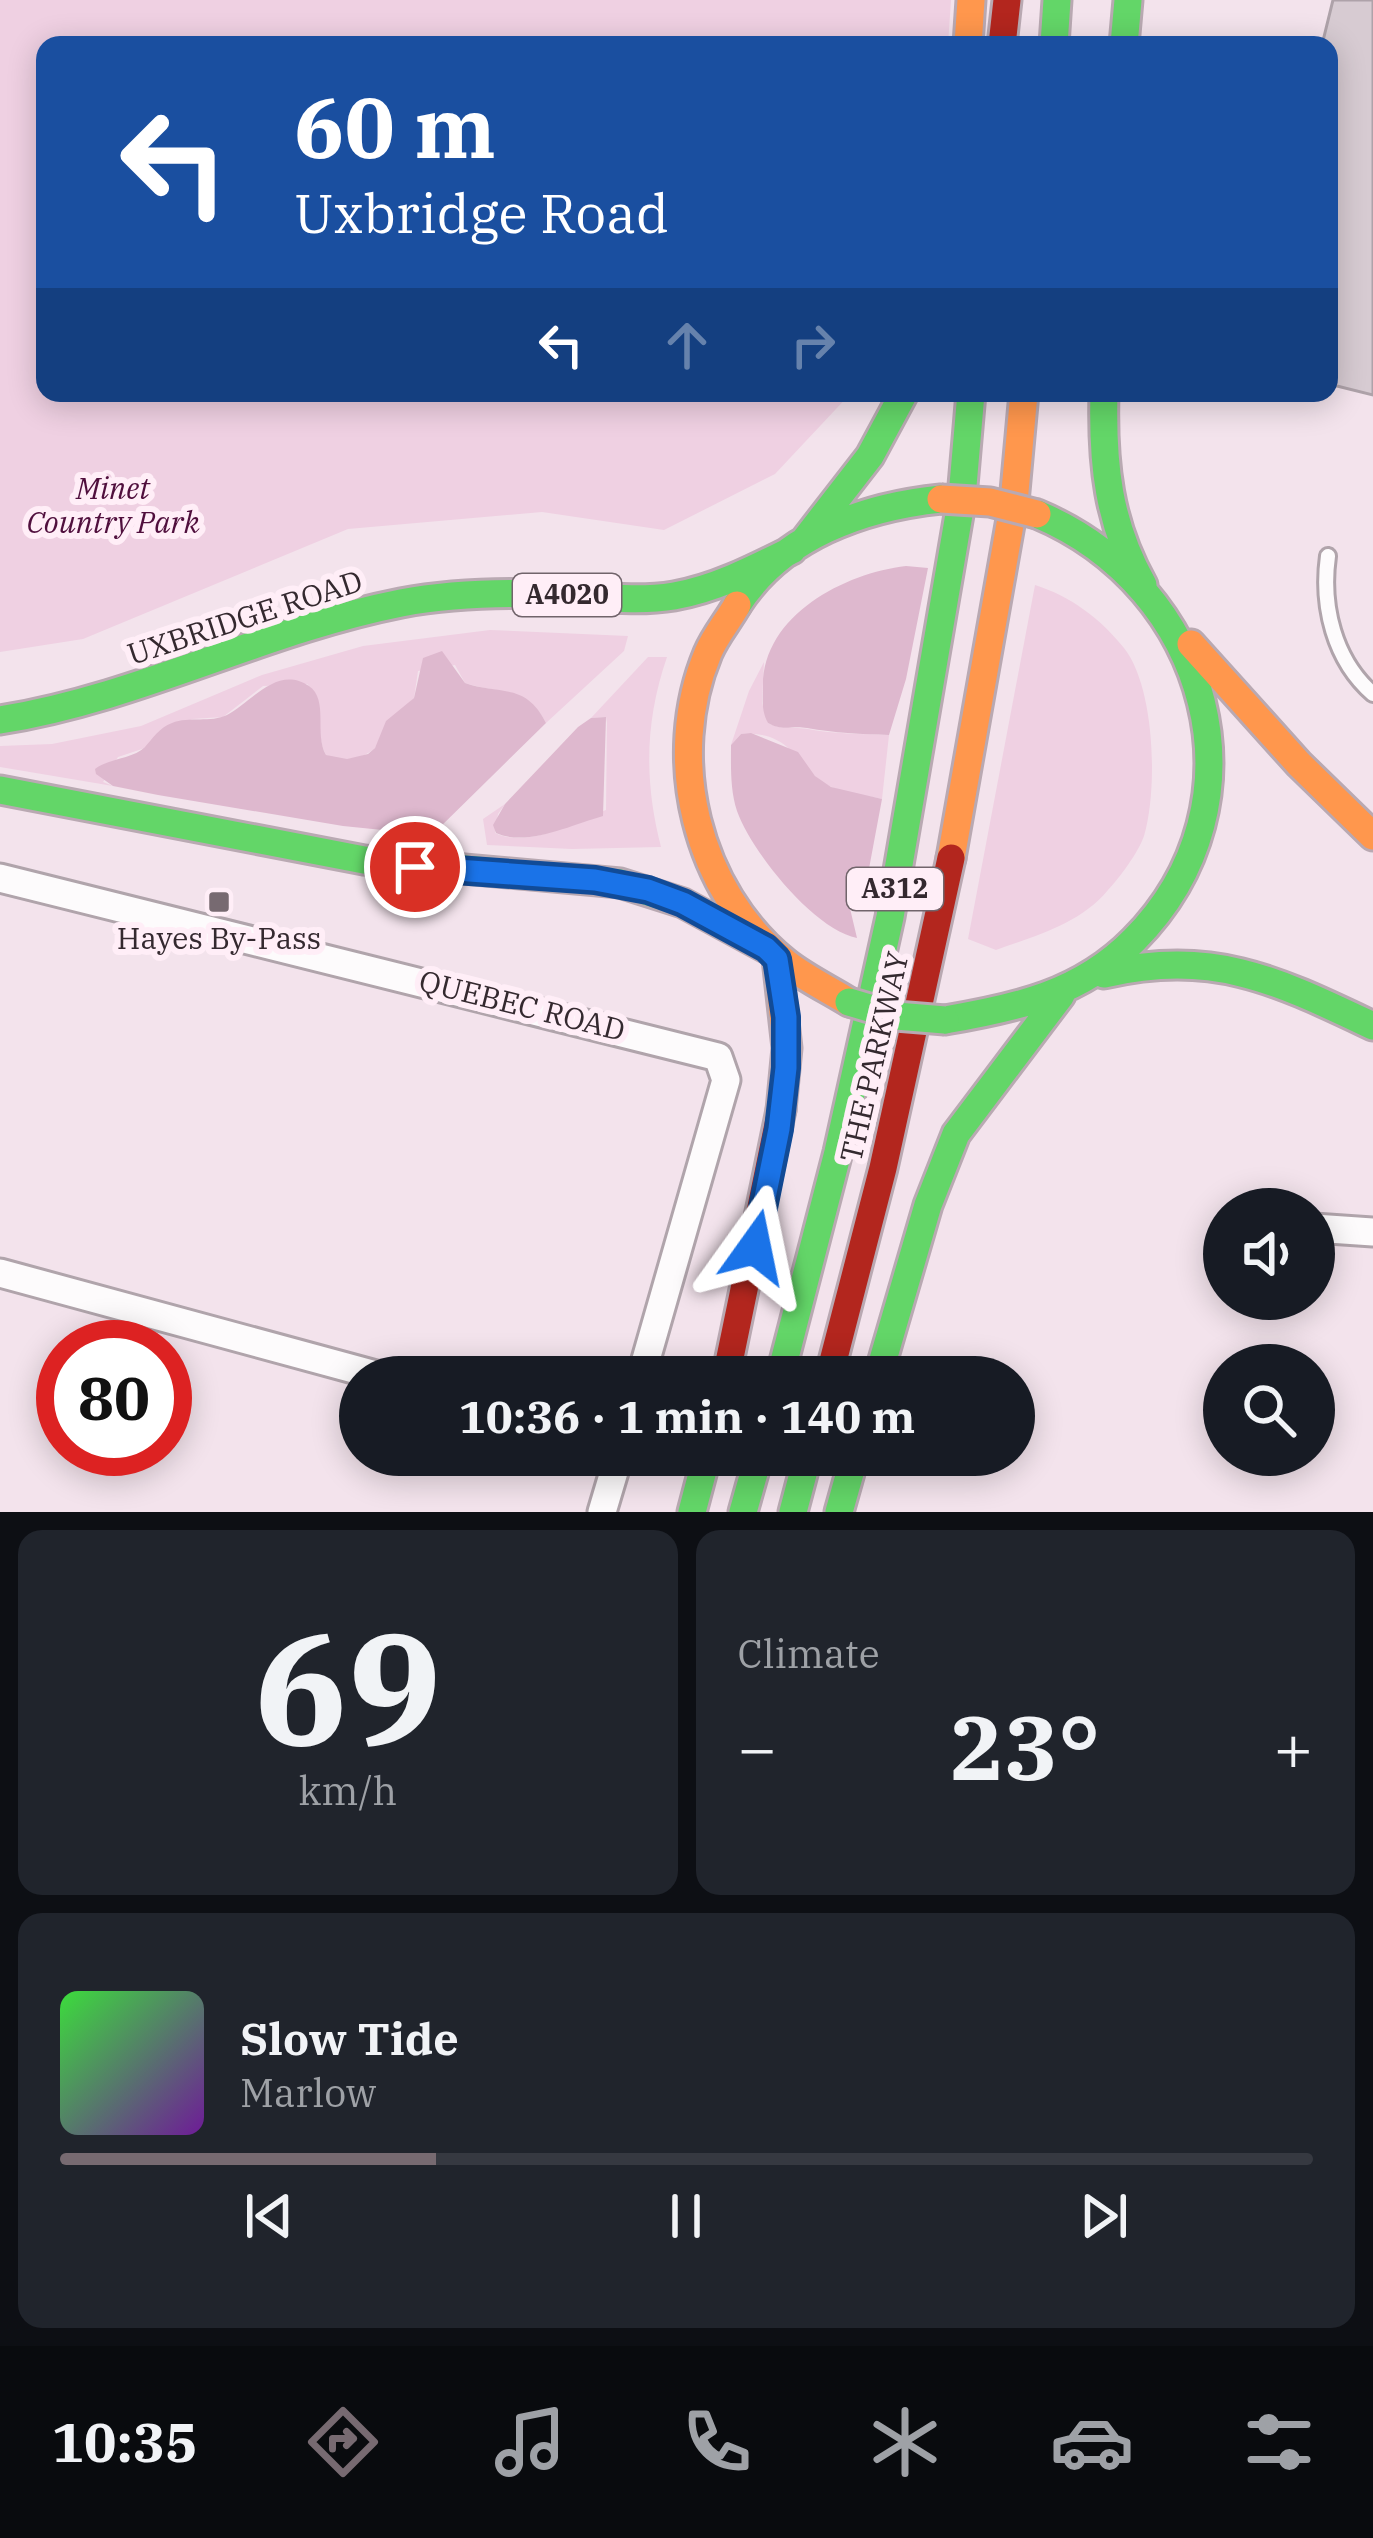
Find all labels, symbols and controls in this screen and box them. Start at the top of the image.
text: 60 m [294,72,496,181]
icon: left [96,84,252,240]
text: Uxbridge Road [294,178,669,248]
icon: left [528,312,594,378]
icon: ahead [654,312,720,378]
icon: right [780,312,846,378]
park label: Minet Country Park [26,468,200,541]
street label: UXBRIDGE ROAD [122,560,367,673]
road number: A4020 [513,574,621,616]
pin [364,816,466,918]
icon: arrive [382,834,448,900]
road number: A312 [847,868,943,910]
marker: Hayes By-Pass [206,889,232,915]
place label: Hayes By-Pass [117,918,321,957]
street label: THE PARKWAY [830,948,917,1166]
street label: QUEBEC ROAD [415,960,629,1049]
position arrow [692,1184,818,1310]
map controls [1203,1188,1335,1476]
button: sound [1203,1188,1335,1320]
speed limit sign: 80 [36,1320,192,1476]
button: search [1203,1344,1335,1476]
text: 10:36 · 1 min · 140 m [459,1387,915,1445]
text: 69 [254,1585,441,1788]
text: Climate [738,1628,880,1679]
text: 23° [950,1688,1100,1805]
text: − [738,1704,777,1790]
text: + [1273,1704,1313,1790]
text: km/h [298,1765,397,1816]
text: Slow Tide [240,2009,459,2067]
text: Marlow [240,2067,376,2118]
icon: previous [236,2183,302,2249]
icon: pause [653,2183,719,2249]
icon: next [1071,2183,1137,2249]
icon: directions [301,2400,385,2484]
icon: music [488,2400,572,2484]
icon: phone [675,2400,759,2484]
icon: climate [863,2400,947,2484]
icon: car [1050,2400,1134,2484]
icon: filters [1237,2400,1321,2484]
text: 10:35 [52,2407,198,2477]

